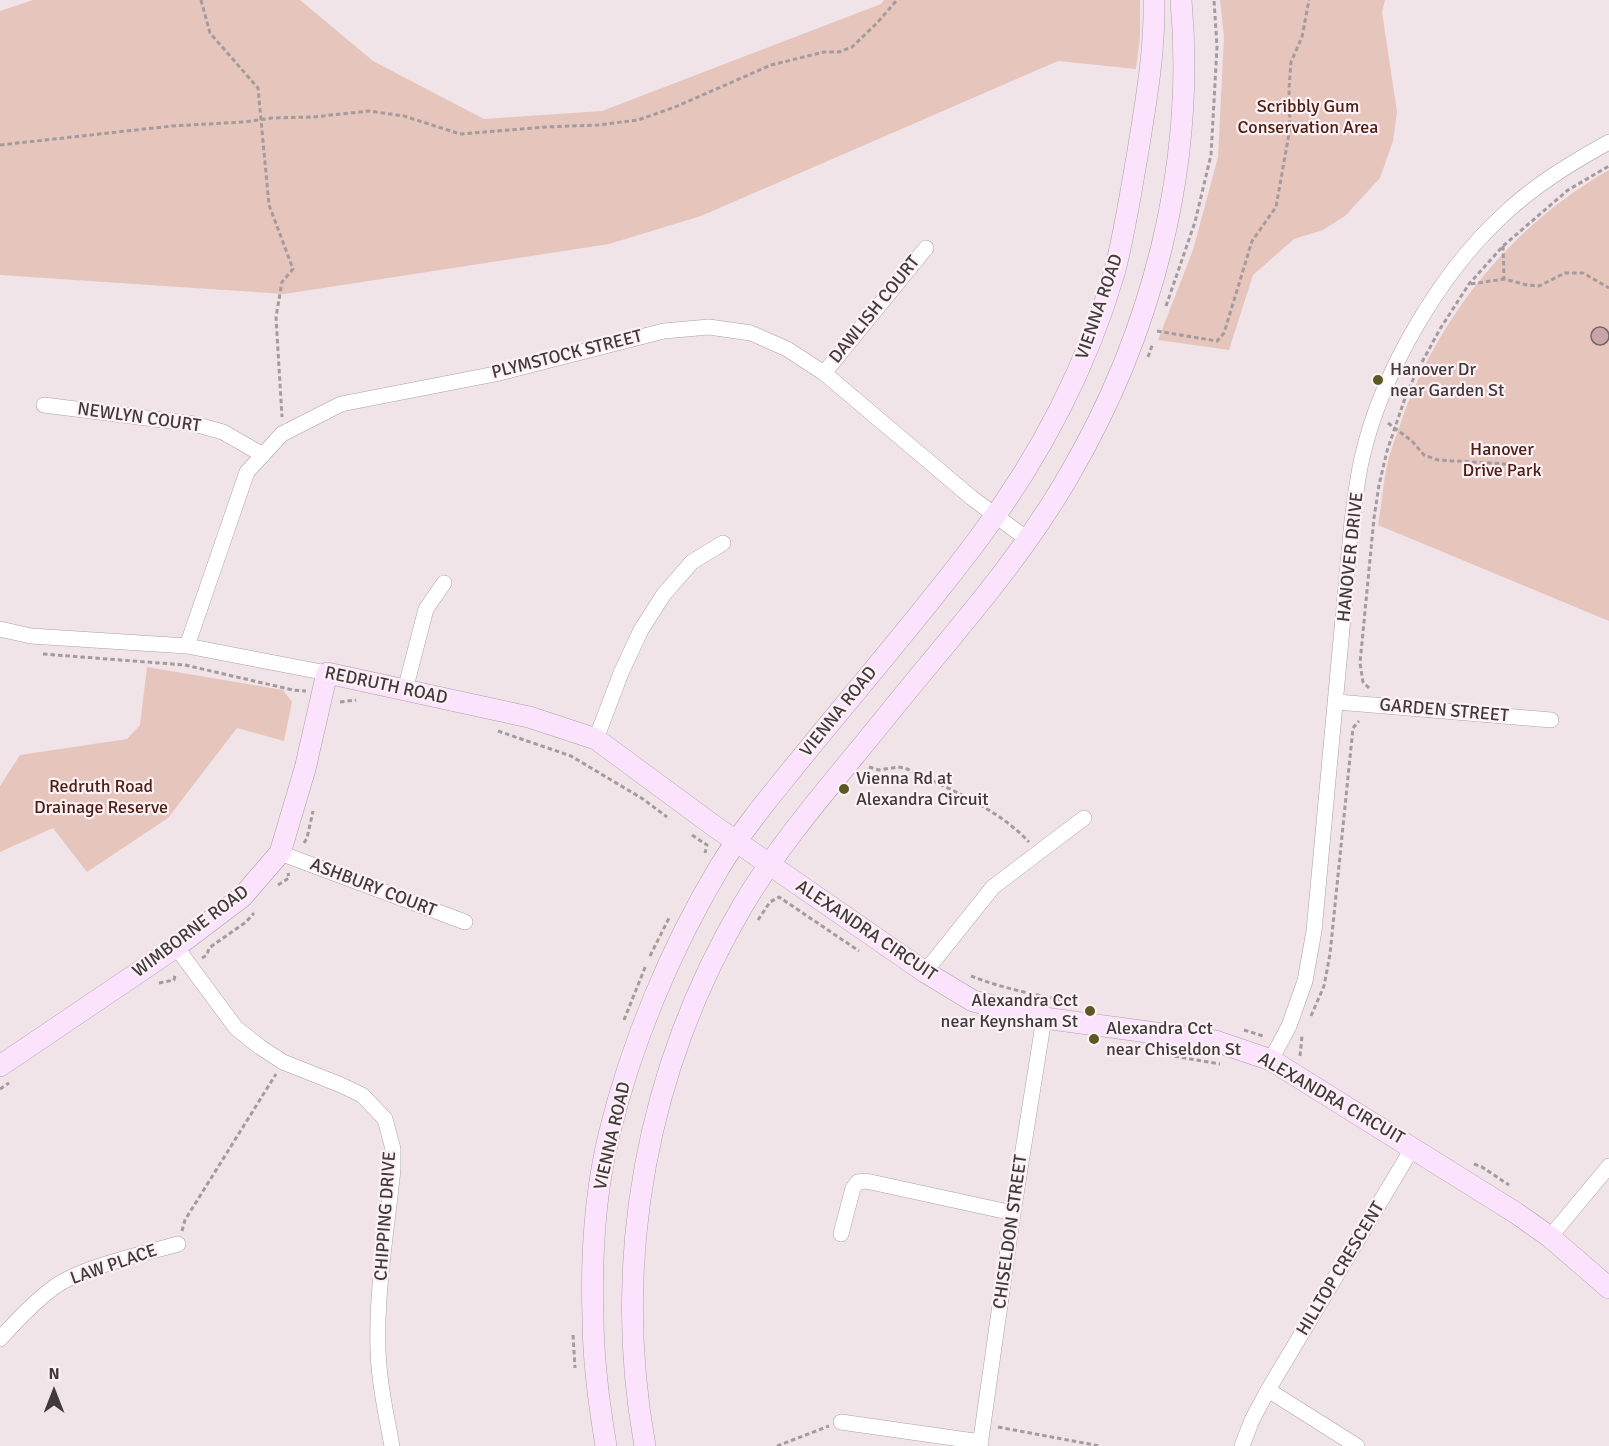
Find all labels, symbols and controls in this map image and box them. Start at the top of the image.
park label: Scribbly Gum Conservation Area [1238,96,1378,138]
street label: VIENNA ROAD [1072,251,1128,363]
street label: DAWLISH COURT [825,252,925,368]
street label: PLYMSTOCK STREET [489,326,645,384]
place label: Hanover Dr near Garden St [1390,359,1504,401]
marker: Hanover Dr near Garden St [1371,373,1385,387]
street label: NEWLYN COURT [76,399,202,437]
park label: Hanover Drive Park [1463,439,1541,482]
street label: HANOVER DRIVE [1333,491,1369,623]
street label: REDRUTH ROAD [323,662,449,710]
street label: VIENNA ROAD [796,662,882,762]
street label: GARDEN STREET [1378,695,1510,727]
place label: Vienna Rd at Alexandra Circuit [856,768,989,810]
park label: Redruth Road Drainage Reserve [34,776,168,818]
marker: Vienna Rd at Alexandra Circuit [837,782,851,796]
street label: ASHBURY COURT [307,854,439,922]
street label: ALEXANDRA CIRCUIT [791,876,941,986]
street label: WIMBORNE ROAD [129,881,253,983]
place label: Alexandra Cct near Keynsham St [941,990,1078,1032]
marker: Alexandra Cct near Keynsham St [1083,1004,1097,1018]
place label: Alexandra Cct near Chiseldon St [1106,1018,1241,1060]
marker: Alexandra Cct near Chiseldon St [1087,1032,1101,1046]
street label: ALEXANDRA CIRCUIT [1254,1048,1408,1150]
street label: VIENNA ROAD [590,1080,636,1192]
street label: CHIPPING DRIVE [371,1150,401,1282]
street label: CHISELDON STREET [989,1153,1033,1311]
street label: HILLTOP CRESCENT [1293,1198,1389,1340]
street label: LAW PLACE [68,1240,160,1290]
north arrow [24,1362,84,1422]
text: N [48,1364,60,1384]

